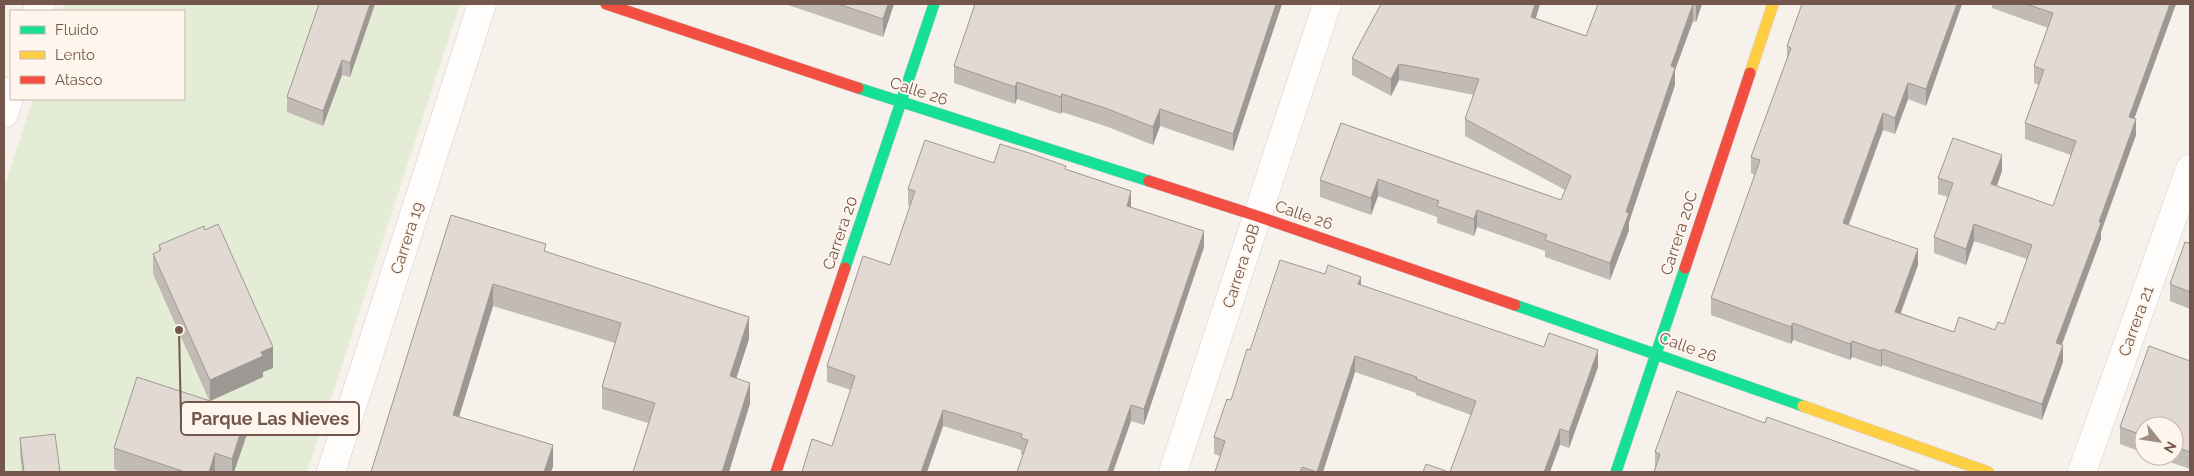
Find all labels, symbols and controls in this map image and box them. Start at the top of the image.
legend [10,10,185,100]
text: Fluido [55,21,98,39]
text: Lento [55,46,95,64]
text: Atasco [55,71,102,89]
street label: Calle 26 [888,73,950,109]
street label: Carrera 20C [1656,188,1702,278]
street label: Carrera 20 [819,194,861,272]
street label: Calle 26 [1273,196,1335,234]
street label: Carrera 19 [386,200,428,276]
street label: Carrera 20B [1218,222,1264,310]
street label: Carrera 21 [2114,283,2158,359]
street label: Calle 26 [1657,328,1719,366]
callout: Parque Las Nieves [181,402,359,435]
text: Parque Las Nieves [191,408,349,429]
north arrow [2134,416,2184,466]
text: N [2161,439,2180,456]

